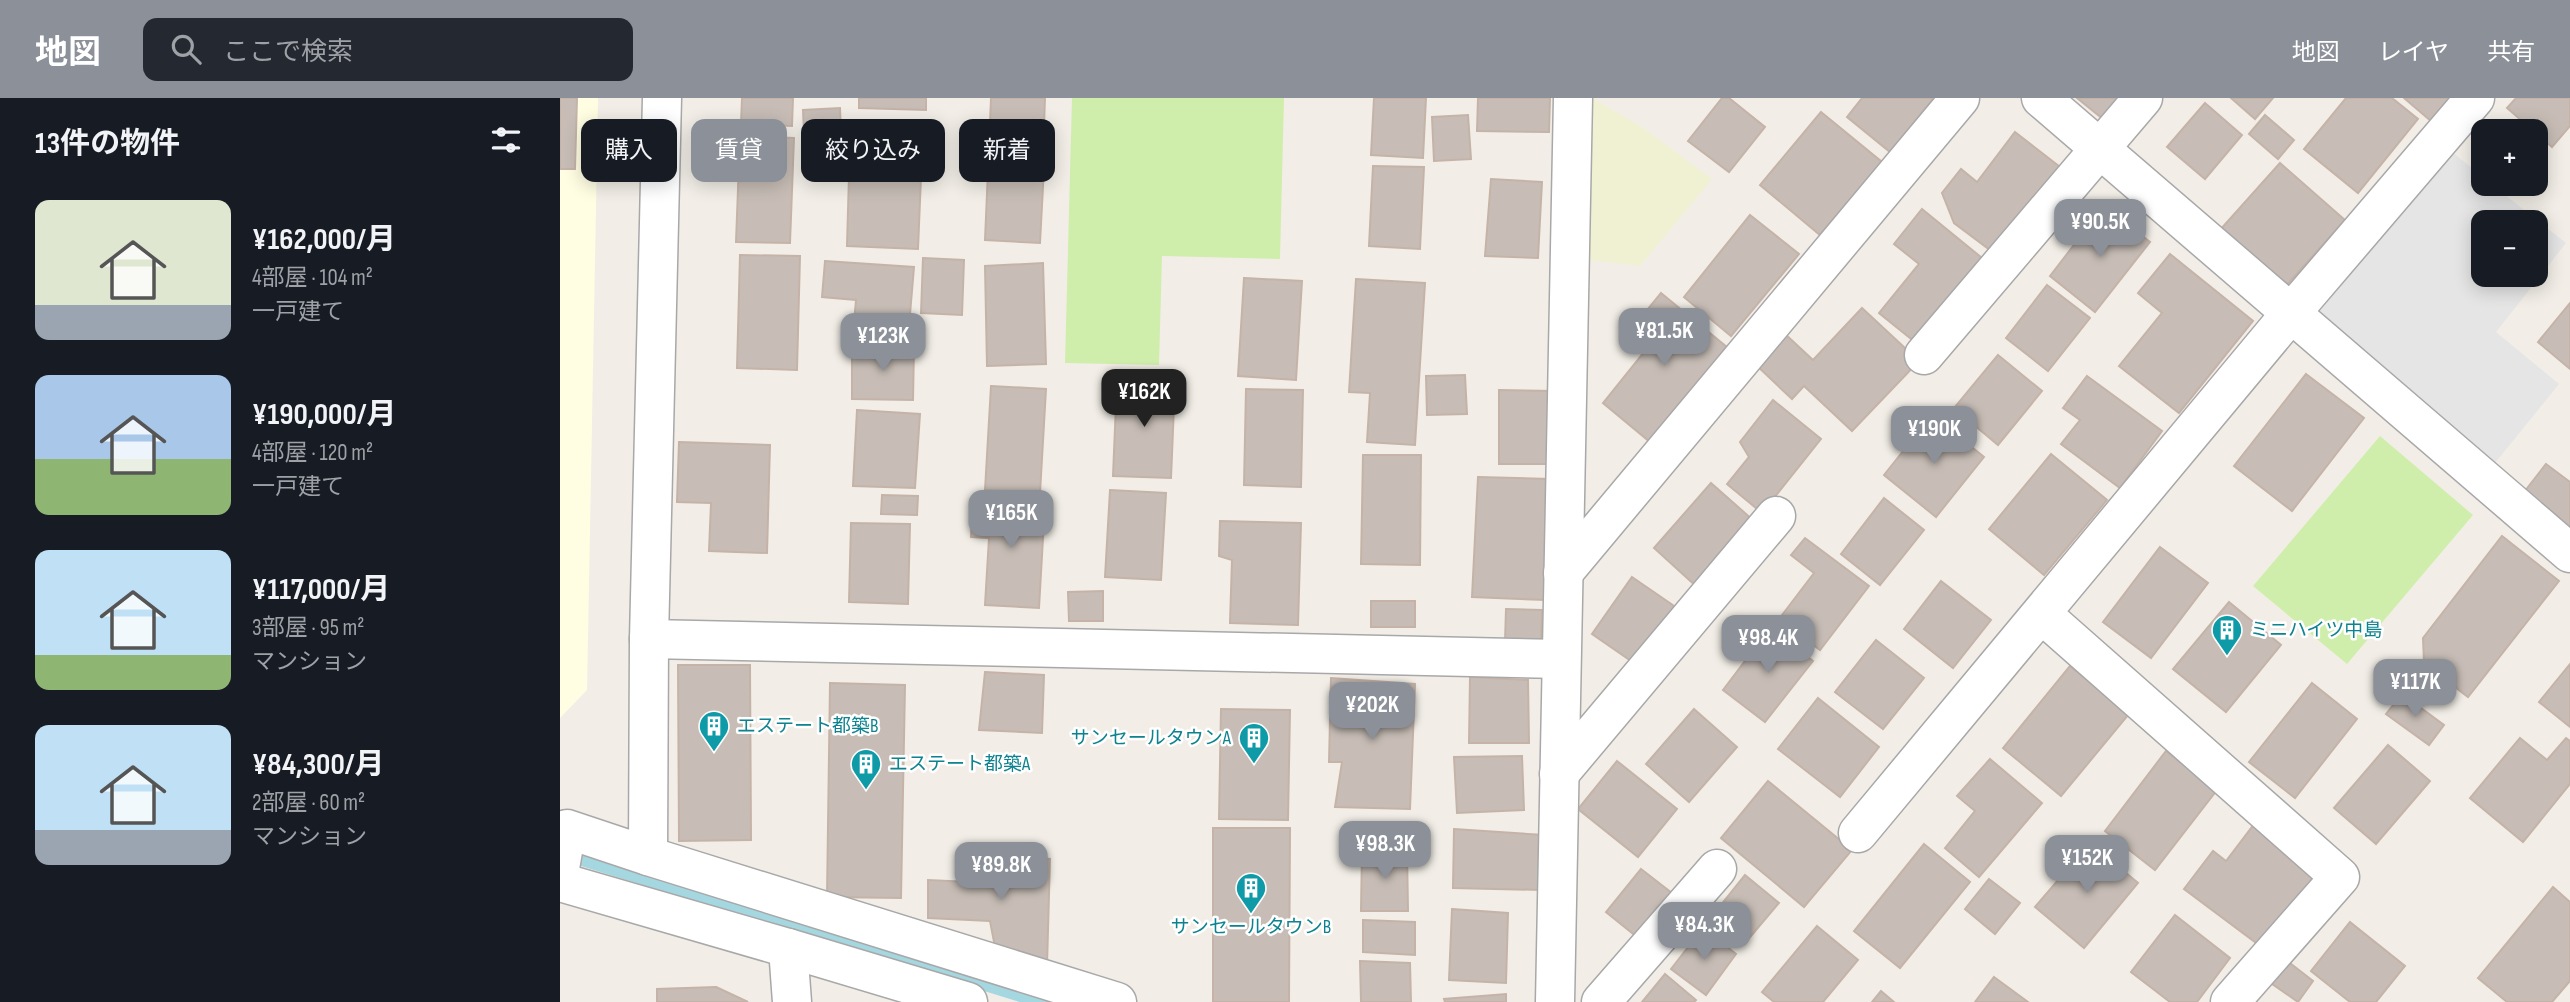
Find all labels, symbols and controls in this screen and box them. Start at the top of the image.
search box [143,18,633,81]
icon: search [167,30,205,68]
text: 地図 [35,33,101,73]
text: ここで検索 [223,37,353,68]
text: 地図 [2292,38,2340,67]
text: レイヤ [2378,38,2449,67]
text: 共有 [2487,38,2535,67]
chip: 購入 [581,119,677,182]
chip: 賃貸 [691,119,787,182]
chip: 絞り込み [801,119,945,182]
chip: 新着 [959,119,1055,182]
map controls [2471,119,2548,287]
button: + [2471,119,2548,196]
icon: filters [487,121,525,159]
text: 13件の物件 [35,126,180,162]
pin: ¥90.5K [2043,200,2157,259]
text: ¥90.5K [2070,208,2130,236]
button: − [2471,210,2548,287]
text: ¥162,000/月 [252,222,396,258]
icon: home [91,228,175,312]
text: 4部屋 · 104 m² [252,264,373,292]
text: 一戸建て [252,298,344,326]
pin: ¥81.5K [1607,308,1721,368]
pin: ¥123K [834,314,932,373]
text: ¥81.5K [1635,317,1693,345]
text: ¥123K [857,322,909,350]
pin: ¥162K [1095,370,1193,429]
text: ¥162K [1117,378,1171,406]
text: ¥190,000/月 [252,397,397,433]
icon: home [91,403,175,487]
pin: ¥190K [1885,406,1983,466]
text: ¥190K [1907,415,1961,443]
text: 4部屋 · 120 m² [252,439,373,467]
text: 一戸建て [252,473,344,501]
pin: ¥165K [962,490,1060,550]
text: ¥165K [984,499,1038,527]
text: ¥117,000/月 [252,572,390,608]
icon: home [91,578,175,662]
building icon: ミニハイツ中島 [2210,613,2244,657]
text: 3部屋 · 95 m² [252,614,365,642]
pin: ¥98.4K [1711,616,1825,675]
place label: ミニハイツ中島 [2250,619,2383,642]
text: ¥98.4K [1738,624,1798,652]
text: マンション [252,648,367,676]
pin: ¥117K [2366,660,2464,719]
text: ¥117K [2389,668,2441,696]
pin: ¥202K [1323,682,1421,742]
text: ¥202K [1345,691,1399,719]
building icon: エステート都築B [697,709,731,753]
place label: エステート都築B [737,715,878,738]
building icon: サンセールタウンA [1237,721,1271,765]
place label: サンセールタウンA [1071,727,1232,750]
text: ¥84,300/月 [252,747,385,783]
building icon: エステート都築A [849,747,883,791]
icon: home [91,753,175,837]
place label: エステート都築A [889,753,1031,776]
text: 2部屋 · 60 m² [252,789,365,817]
pin: ¥98.3K [1328,822,1442,881]
text: マンション [252,823,367,851]
text: ¥98.3K [1355,830,1415,858]
pin: ¥152K [2038,836,2136,895]
pin: ¥89.8K [944,842,1058,902]
text: ¥152K [2061,844,2113,872]
text: ¥89.8K [971,851,1031,879]
building icon: サンセールタウンB [1234,871,1268,915]
pin: ¥84.3K [1647,902,1761,962]
text: ¥84.3K [1674,911,1734,939]
place label: サンセールタウンB [1171,916,1331,939]

